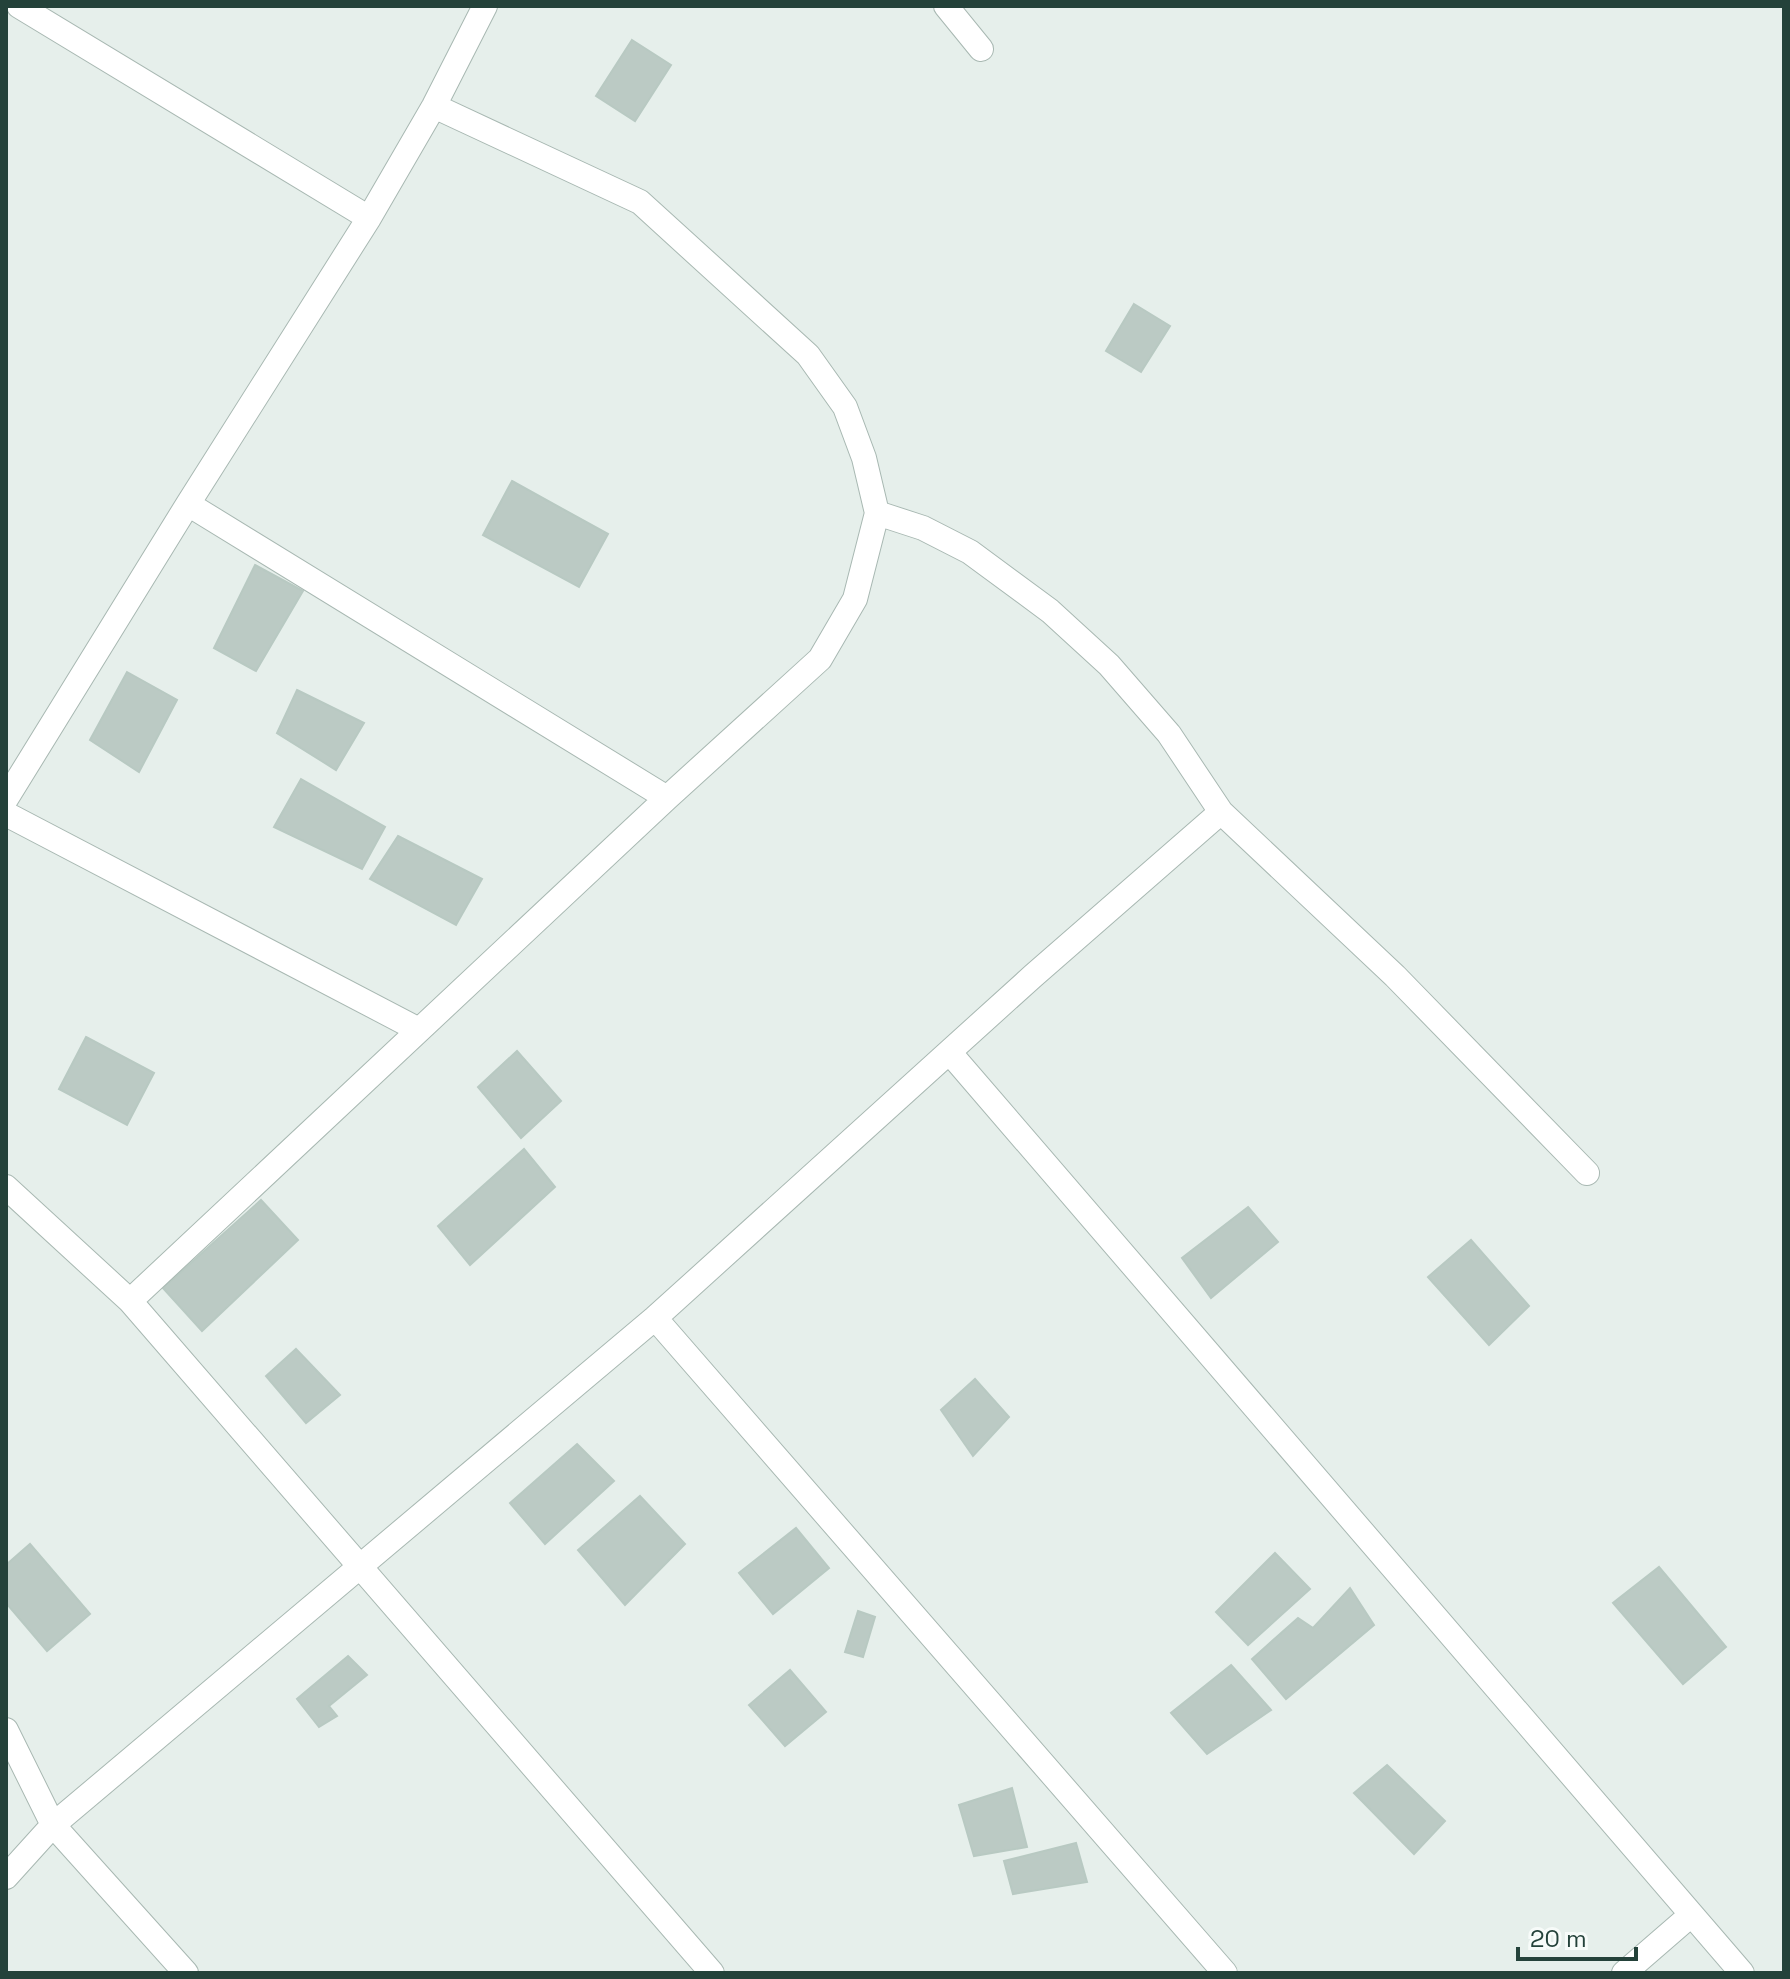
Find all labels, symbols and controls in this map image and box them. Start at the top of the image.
scale bar [1518,1911,1636,1961]
text: 20 m [1530,1923,1587,1954]

